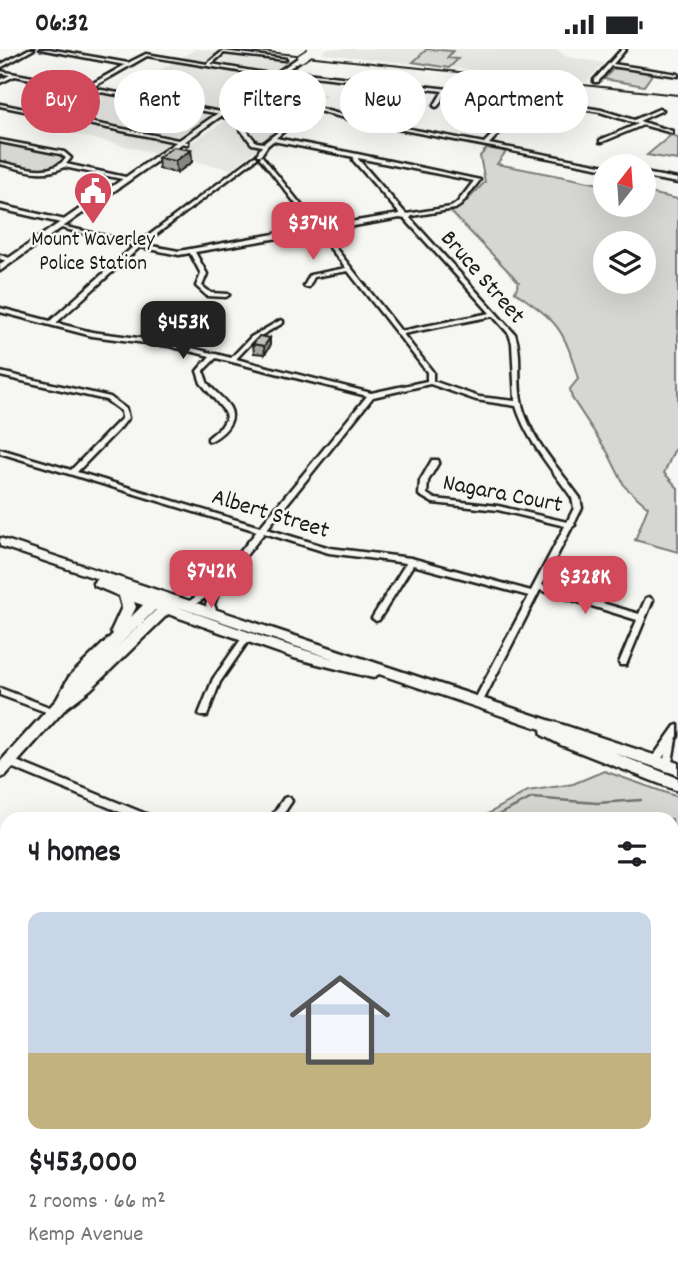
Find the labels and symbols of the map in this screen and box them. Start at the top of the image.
north arrow [593,154,656,217]
public building icon: Mount Waverley Police Station [72,170,114,225]
pin: $374K [264,203,362,262]
street label: Bruce Street [431,224,532,332]
place label: Mount Waverley Police Station [31,226,155,280]
pin: $453K [134,301,232,361]
street label: Nagara Court [440,467,565,523]
street label: Albert Street [207,481,333,549]
pin: $742K [162,551,260,610]
pin: $328K [536,557,634,616]

